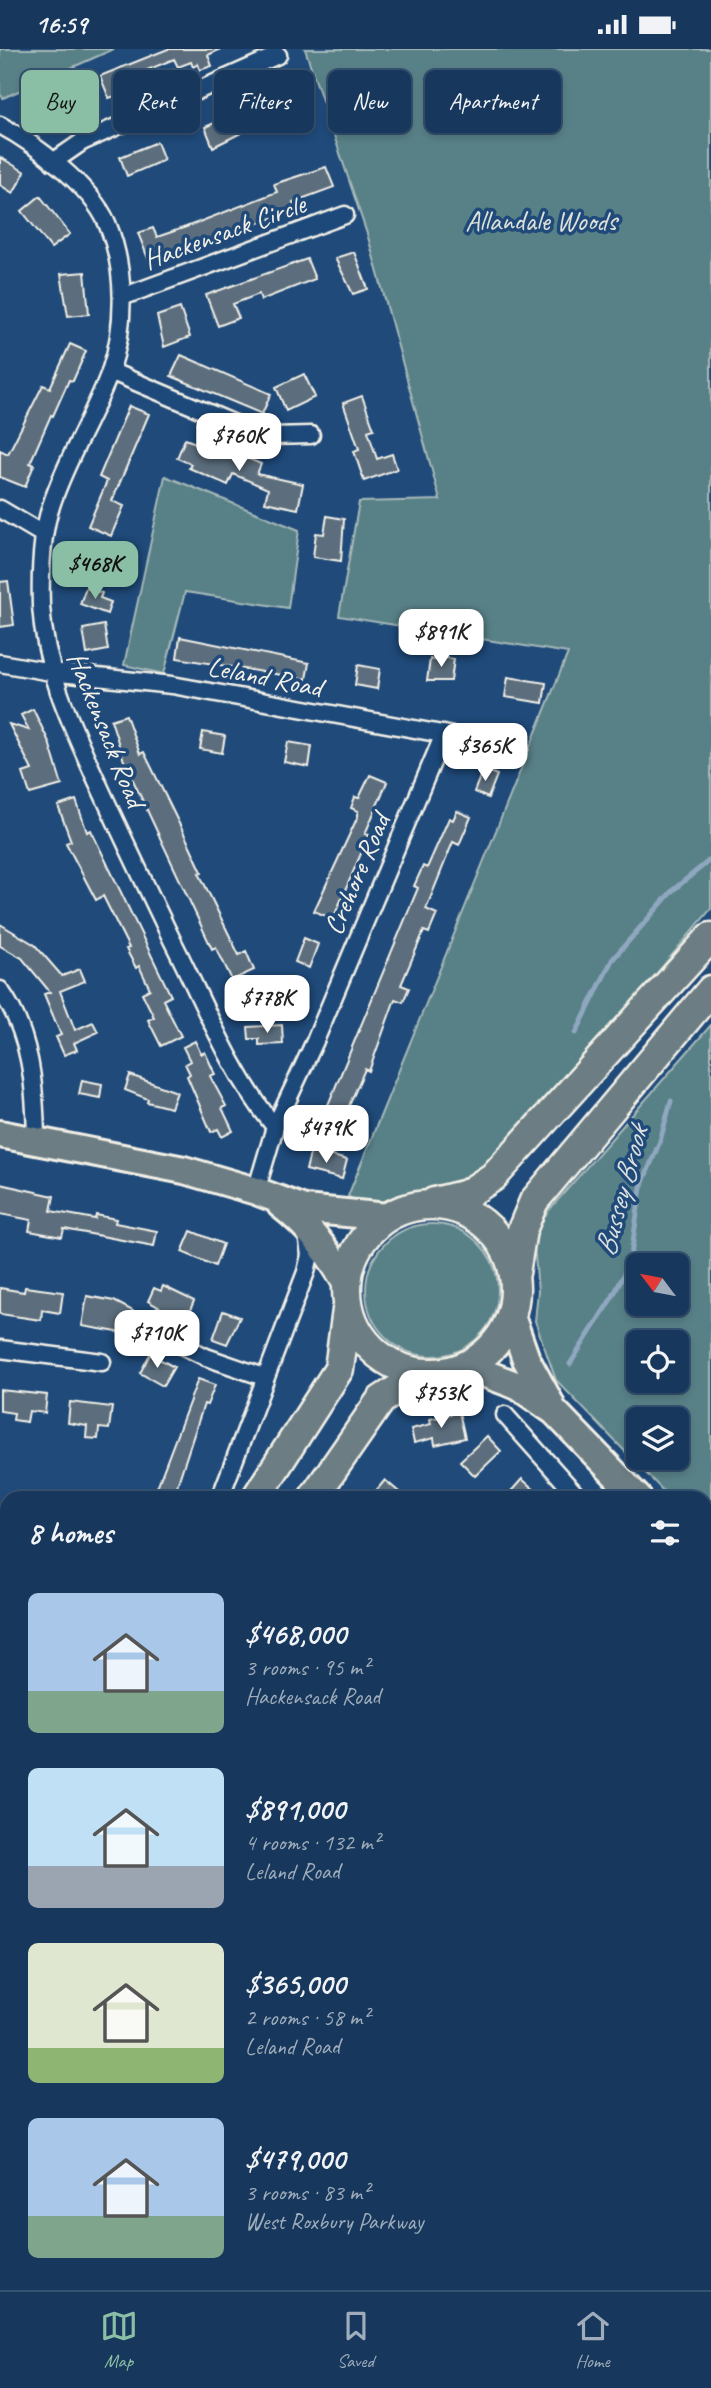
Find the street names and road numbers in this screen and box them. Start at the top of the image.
street label: Hackensack Circle [138,185,312,277]
street label: Hackensack Road [59,646,155,816]
street label: Leland Road [205,648,329,705]
street label: Crehore Road [315,805,399,940]

